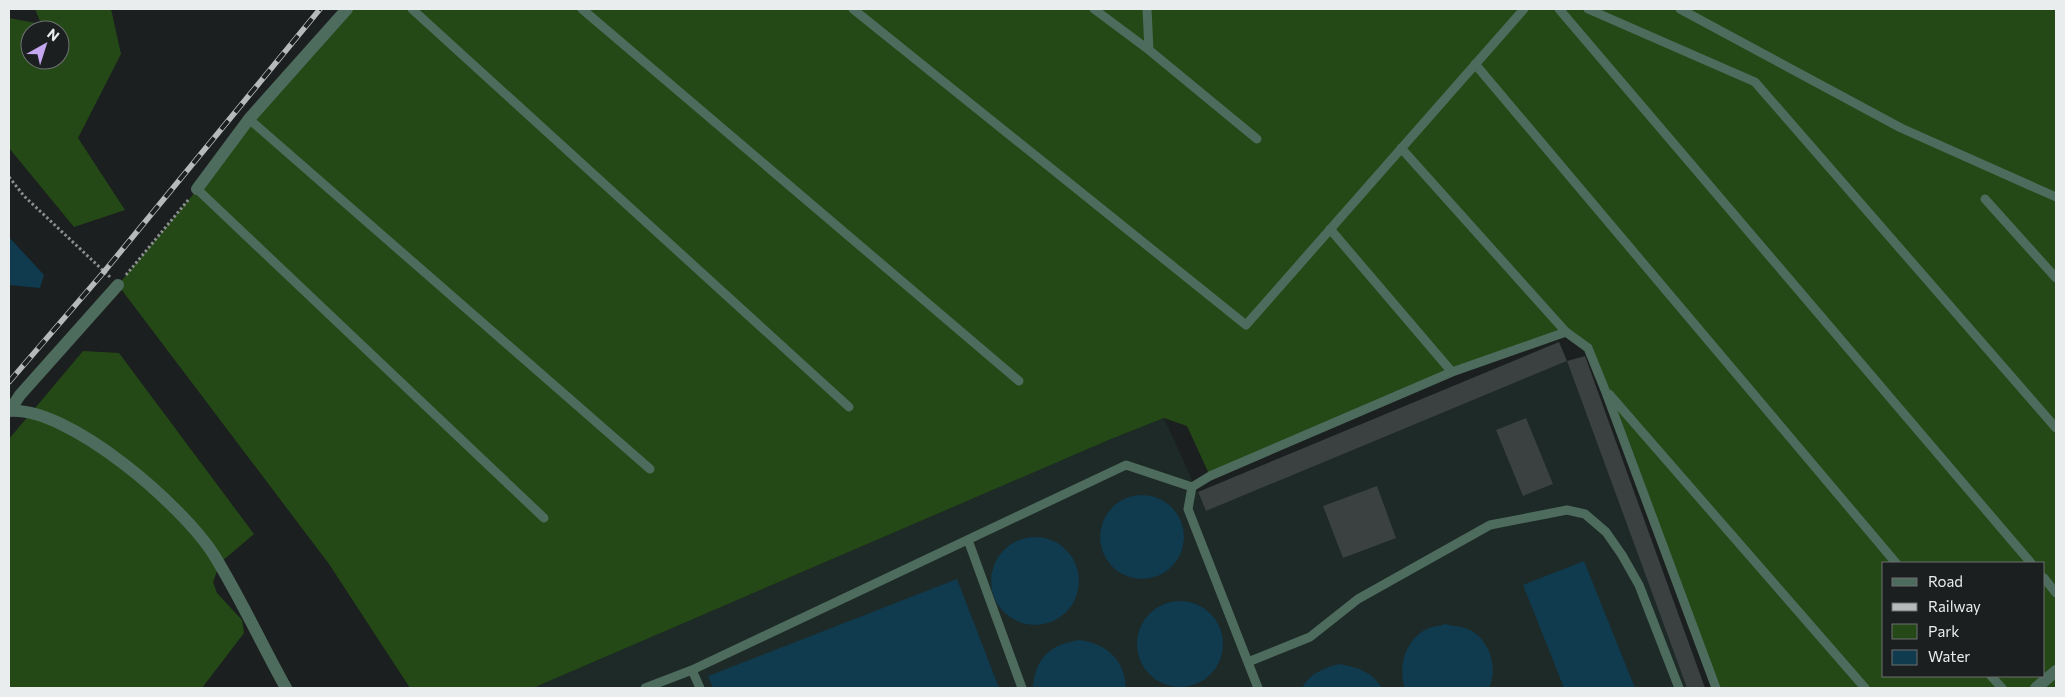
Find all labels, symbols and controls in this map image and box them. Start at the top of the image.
north arrow [20,20,70,70]
text: N [44,25,63,44]
legend [1882,562,2045,677]
text: Road [1928,572,1963,590]
text: Railway [1928,597,1981,615]
text: Park [1928,622,1959,640]
text: Water [1928,647,1970,665]

